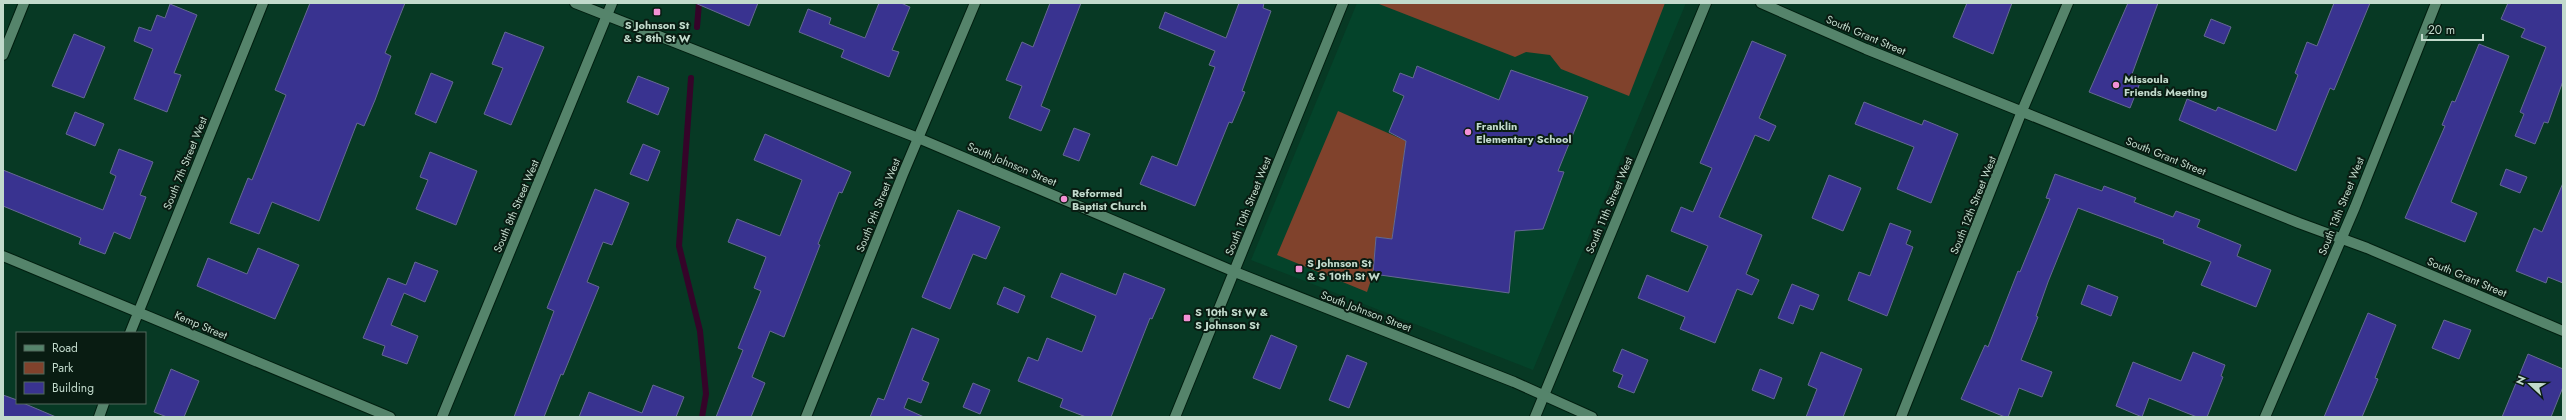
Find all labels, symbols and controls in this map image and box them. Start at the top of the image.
marker: S Johnson St & S 8th St W [652,7,662,17]
street label: South Grant Street [1824,11,1909,59]
scale bar [2422,16,2483,42]
place label: S Johnson St & S 8th St W [623,17,691,46]
text: 20 m [2428,21,2455,39]
place label: Missoula Friends Meeting [2124,71,2207,100]
marker: Missoula Friends Meeting [2111,80,2121,90]
street label: South 7th Street West [159,114,211,212]
place label: Franklin Elementary School [1476,118,1571,147]
marker: Franklin Elementary School [1463,127,1473,137]
street label: South Grant Street [2124,133,2209,179]
street label: South Johnson Street [965,138,1059,190]
street label: South 12th Street West [1946,153,2000,257]
street label: South 10th Street West [1221,154,1275,258]
street label: South 11th Street West [1581,154,1637,256]
street label: South 13th Street West [2314,154,2368,257]
street label: South 9th Street West [852,155,904,254]
street label: South 8th Street West [489,157,543,255]
place label: Reformed Baptist Church [1072,185,1147,214]
marker: Reformed Baptist Church [1059,194,1069,204]
street label: South Grant Street [2425,253,2510,301]
place label: S Johnson St & S 10th St W [1307,255,1380,284]
marker: S Johnson St & S 10th St W [1294,264,1304,274]
street label: South Johnson Street [1319,286,1414,336]
place label: S 10th St W & S Johnson St [1195,304,1269,333]
street label: Kemp Street [172,307,230,343]
marker: S 10th St W & S Johnson St [1182,313,1192,323]
legend [16,332,146,404]
text: Road [52,339,78,357]
text: Park [52,359,74,377]
north arrow [2510,364,2550,404]
text: N [2512,373,2530,387]
text: Building [52,379,94,397]

